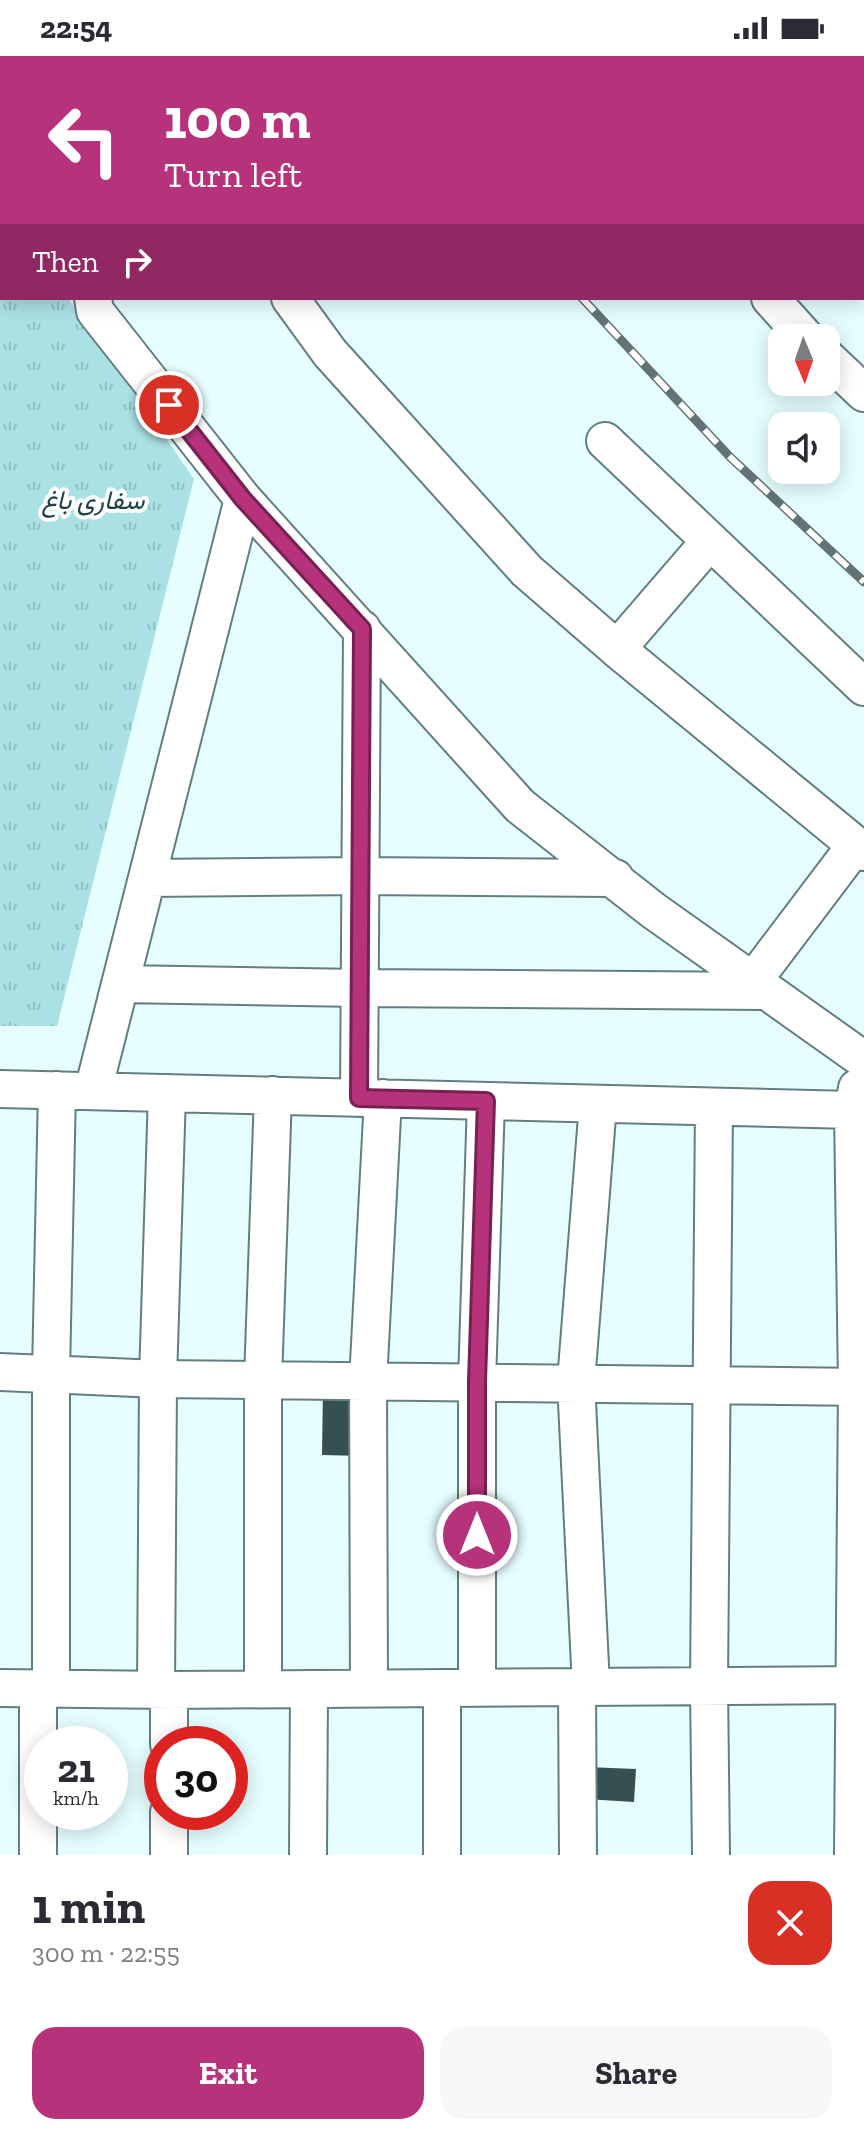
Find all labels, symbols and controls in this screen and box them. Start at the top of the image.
text: 22:54 [40,10,112,46]
text: 100 m [164,85,311,152]
icon: left [32,88,136,192]
text: Turn left [164,153,302,196]
icon: right [115,240,159,284]
text: Then [32,244,99,280]
north arrow [768,324,840,396]
map controls [768,324,840,484]
pin [135,371,203,439]
icon: arrive [147,383,191,427]
button: sound [768,412,840,484]
park label: سفاری باغ [42,484,146,518]
position arrow [435,1493,519,1577]
speed limit sign: 30 [144,1726,248,1830]
text: 21 [57,1744,95,1792]
text: km/h [53,1786,99,1810]
text: 1 min [32,1878,145,1935]
button: close [748,1881,832,1965]
text: 300 m · 22:55 [32,1937,180,1969]
button: Exit [32,2027,424,2119]
button: Share [440,2027,832,2119]

